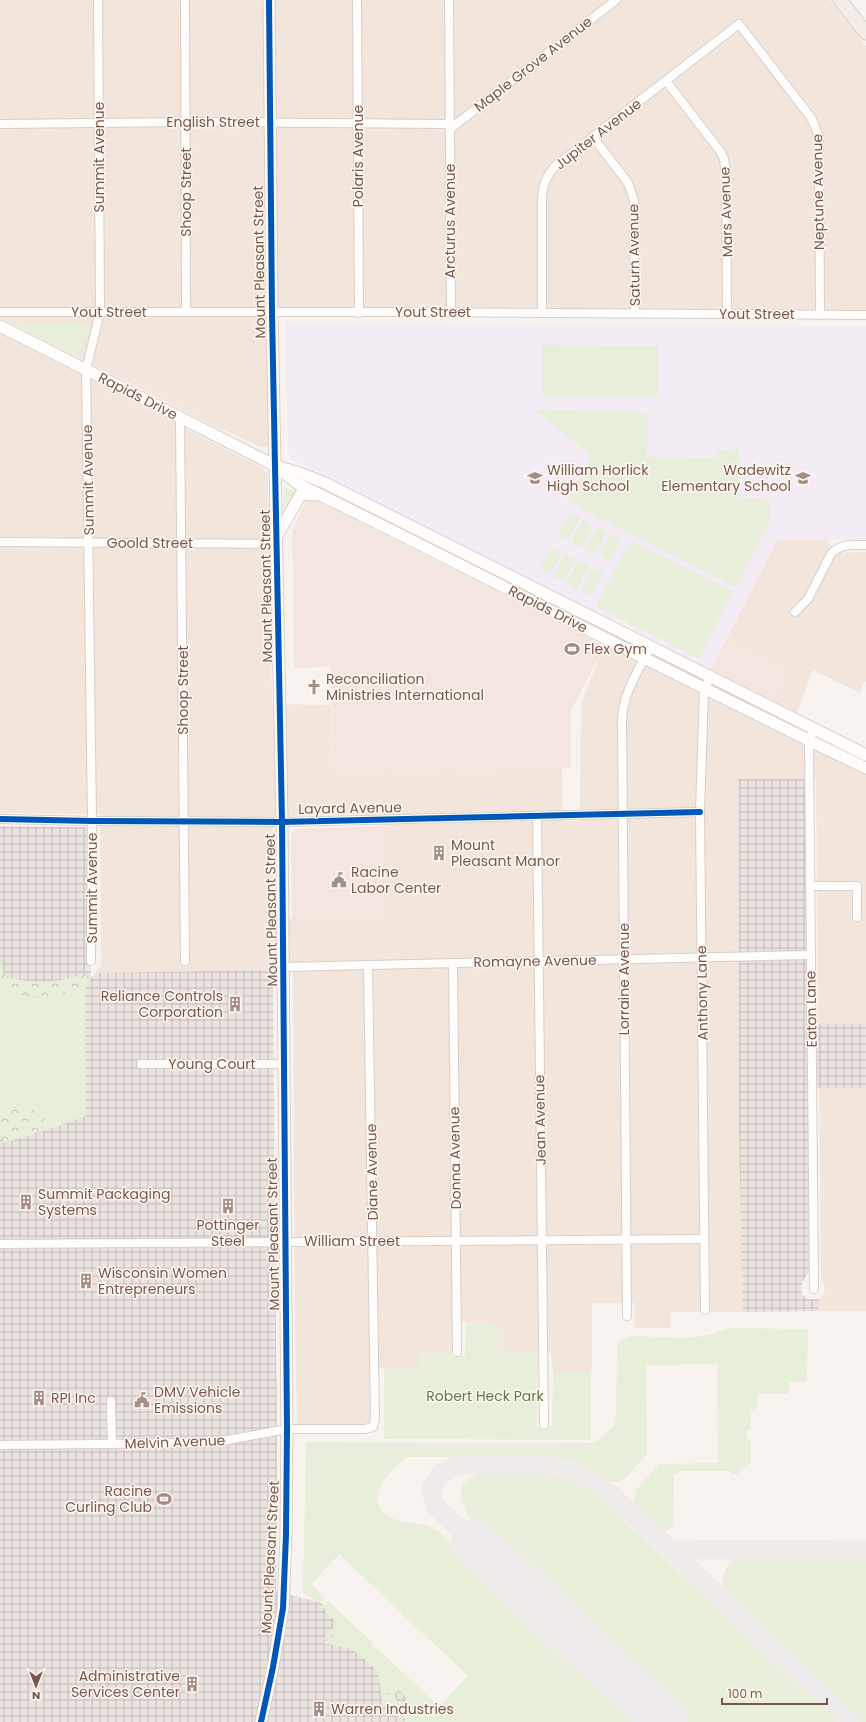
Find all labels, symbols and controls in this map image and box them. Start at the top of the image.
street label: Maple Grove Avenue [470,11,596,116]
street label: Jupiter Avenue [551,94,646,174]
street label: Summit Avenue [89,101,109,212]
street label: Polaris Avenue [348,105,368,207]
street label: English Street [166,112,260,132]
street label: Neptune Avenue [807,134,829,250]
street label: Shoop Street [176,147,196,237]
street label: Arcturus Avenue [440,163,460,279]
street label: Mars Avenue [714,166,738,258]
street label: Mount Pleasant Street [248,185,270,339]
street label: Saturn Avenue [623,203,645,306]
street label: Yout Street [71,302,147,322]
street label: Yout Street [395,302,471,322]
street label: Yout Street [719,304,795,324]
street label: Rapids Drive [95,367,181,425]
street label: Summit Avenue [77,424,99,536]
place label: William Horlick High School [547,460,649,496]
place label: Wadewitz Elementary School [661,460,791,496]
school or university icon: William Horlick High School [526,469,544,487]
school or university icon: Wadewitz Elementary School [794,469,812,487]
street label: Mount Pleasant Street [255,509,277,663]
street label: Goold Street [107,533,193,553]
street label: Rapids Drive [505,580,591,638]
place label: Flex Gym [584,639,647,659]
sports icon: Flex Gym [563,640,581,658]
street label: Shoop Street [173,645,193,735]
place label: Reconciliation Ministries International [326,669,484,705]
church icon: Reconciliation Ministries International [305,678,323,696]
street label: Layard Avenue [298,797,402,819]
street label: Summit Avenue [82,832,102,943]
street label: Mount Pleasant Street [260,833,282,987]
place label: Mount Pleasant Manor [451,835,560,871]
building icon: Mount Pleasant Manor [430,844,448,862]
place label: Racine Labor Center [351,862,441,898]
public building icon: Racine Labor Center [330,871,348,889]
street label: Lorraine Avenue [614,923,634,1035]
street label: Anthony Lane [691,945,713,1041]
street label: Romayne Avenue [473,950,597,972]
street label: Eaton Lane [800,970,822,1047]
place label: Reliance Controls Corporation [101,986,223,1022]
building icon: Reliance Controls Corporation [226,995,244,1013]
street label: Young Court [168,1054,256,1074]
street label: Jean Avenue [529,1074,551,1166]
street label: Donna Avenue [444,1106,466,1209]
street label: Diane Avenue [361,1123,383,1221]
street label: Mount Pleasant Street [262,1157,284,1311]
place label: Summit Packaging Systems [38,1184,170,1220]
building icon: Summit Packaging Systems [17,1193,35,1211]
building icon: Pottinger Steel [219,1197,237,1215]
place label: Pottinger Steel [196,1215,260,1251]
street label: William Street [304,1231,400,1251]
place label: Wisconsin Women Entrepreneurs [98,1263,227,1299]
building icon: Wisconsin Women Entrepreneurs [77,1272,95,1290]
place label: DMV Vehicle Emissions [154,1382,241,1418]
park label: Robert Heck Park [426,1386,545,1406]
place label: RPI Inc [51,1388,96,1408]
building icon: RPI Inc [30,1389,48,1407]
public building icon: DMV Vehicle Emissions [133,1391,151,1409]
street label: Melvin Avenue [124,1430,226,1454]
street label: Mount Pleasant Street [256,1480,284,1634]
place label: Racine Curling Club [65,1481,152,1517]
sports icon: Racine Curling Club [155,1490,173,1508]
north arrow [16,1666,56,1706]
place label: Administrative Services Center [71,1666,180,1702]
building icon: Administrative Services Center [183,1675,201,1693]
scale bar [722,1680,827,1706]
text: 100 m [728,1685,762,1702]
text: N [32,1688,40,1704]
place label: Warren Industries [331,1699,454,1719]
building icon: Warren Industries [310,1700,328,1718]

